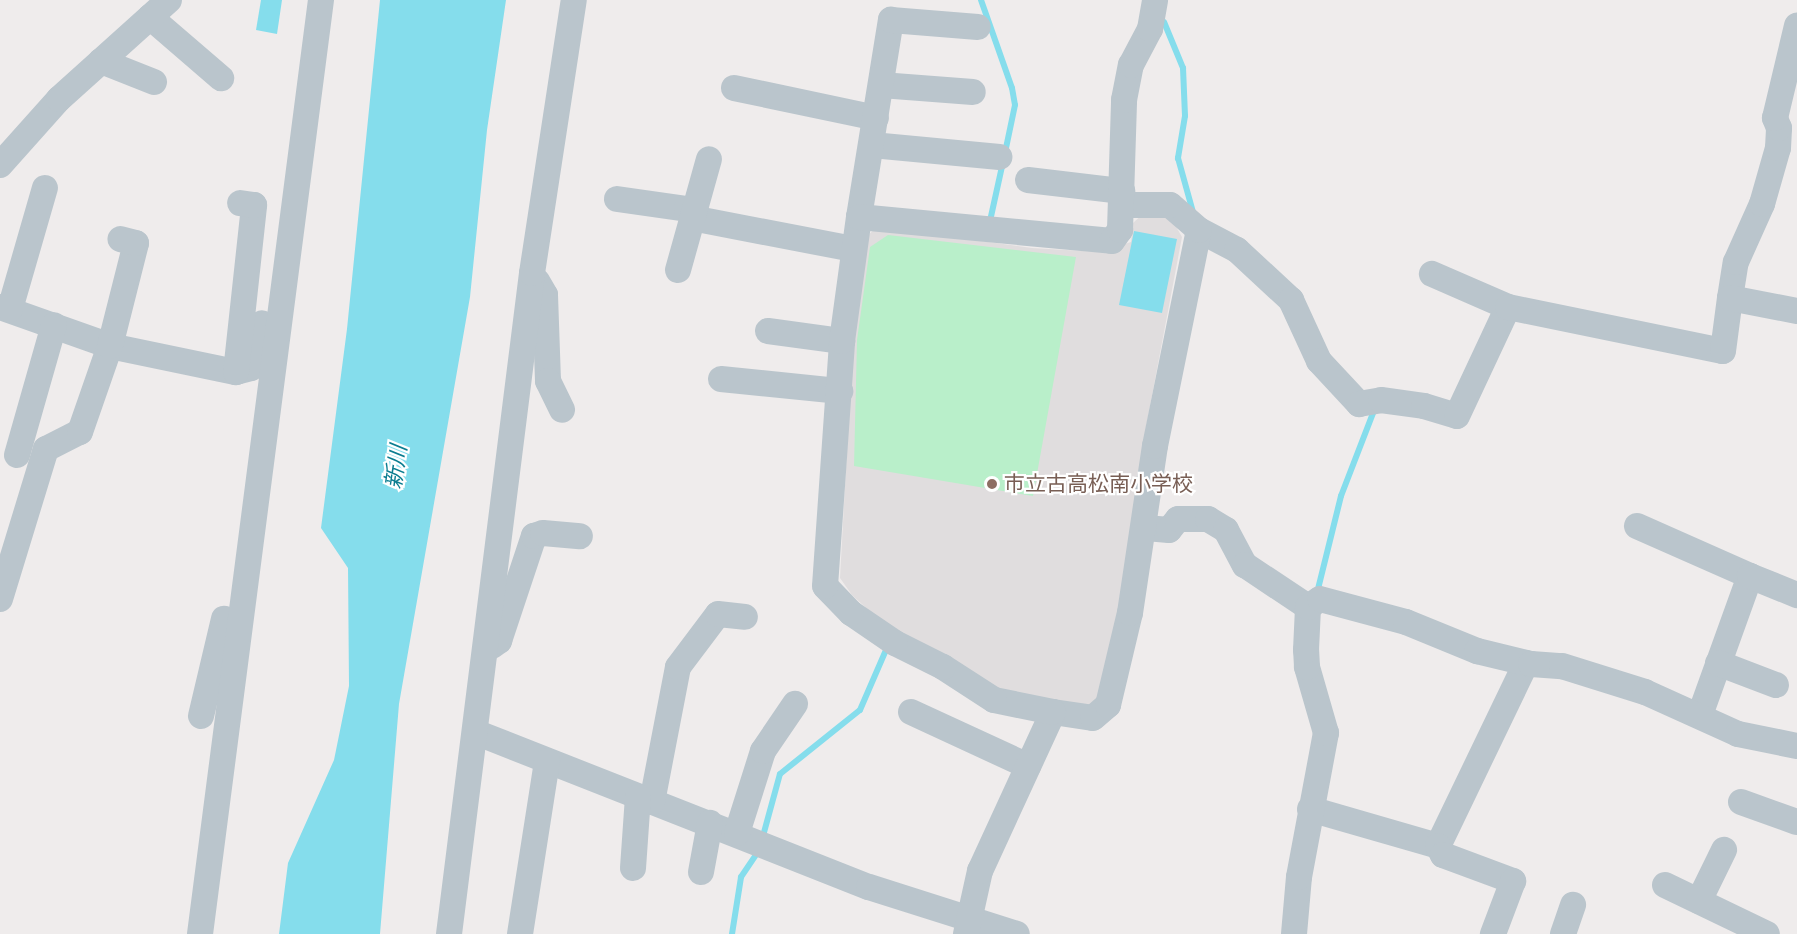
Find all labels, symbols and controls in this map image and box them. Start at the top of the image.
water label: 新川 [380,443,412,491]
place label: 市立古高松南小学校 [1004,471,1193,497]
marker: 市立古高松南小学校 [985,477,999,491]

